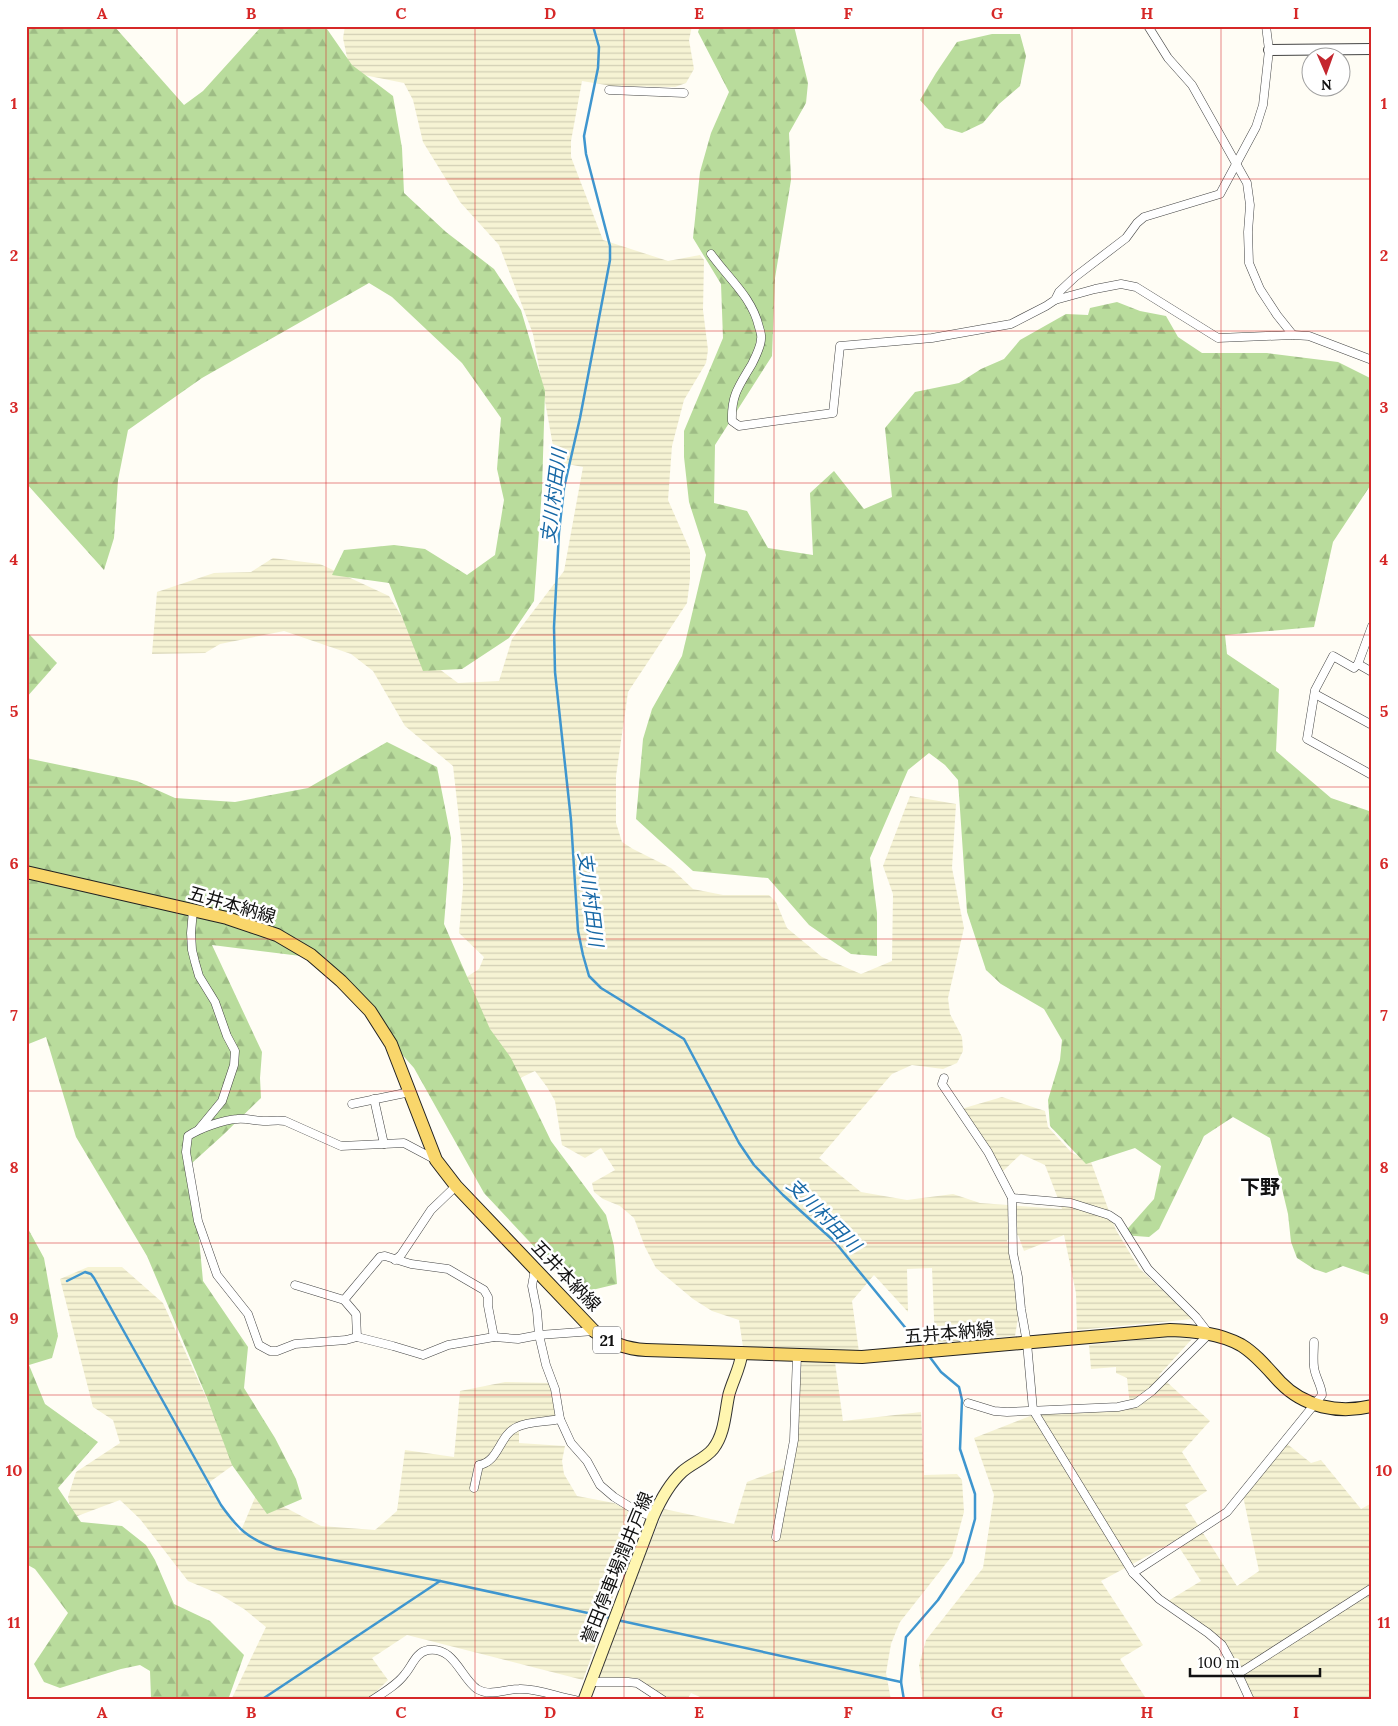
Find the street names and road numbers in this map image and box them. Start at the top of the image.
street label: 五井本納線 [186,881,279,928]
street label: 五井本納線 [527,1235,606,1316]
street label: 五井本納線 [903,1317,995,1348]
road number: 21 [593,1326,621,1354]
street label: 誉田停車場潤井戸線 [576,1488,658,1647]

